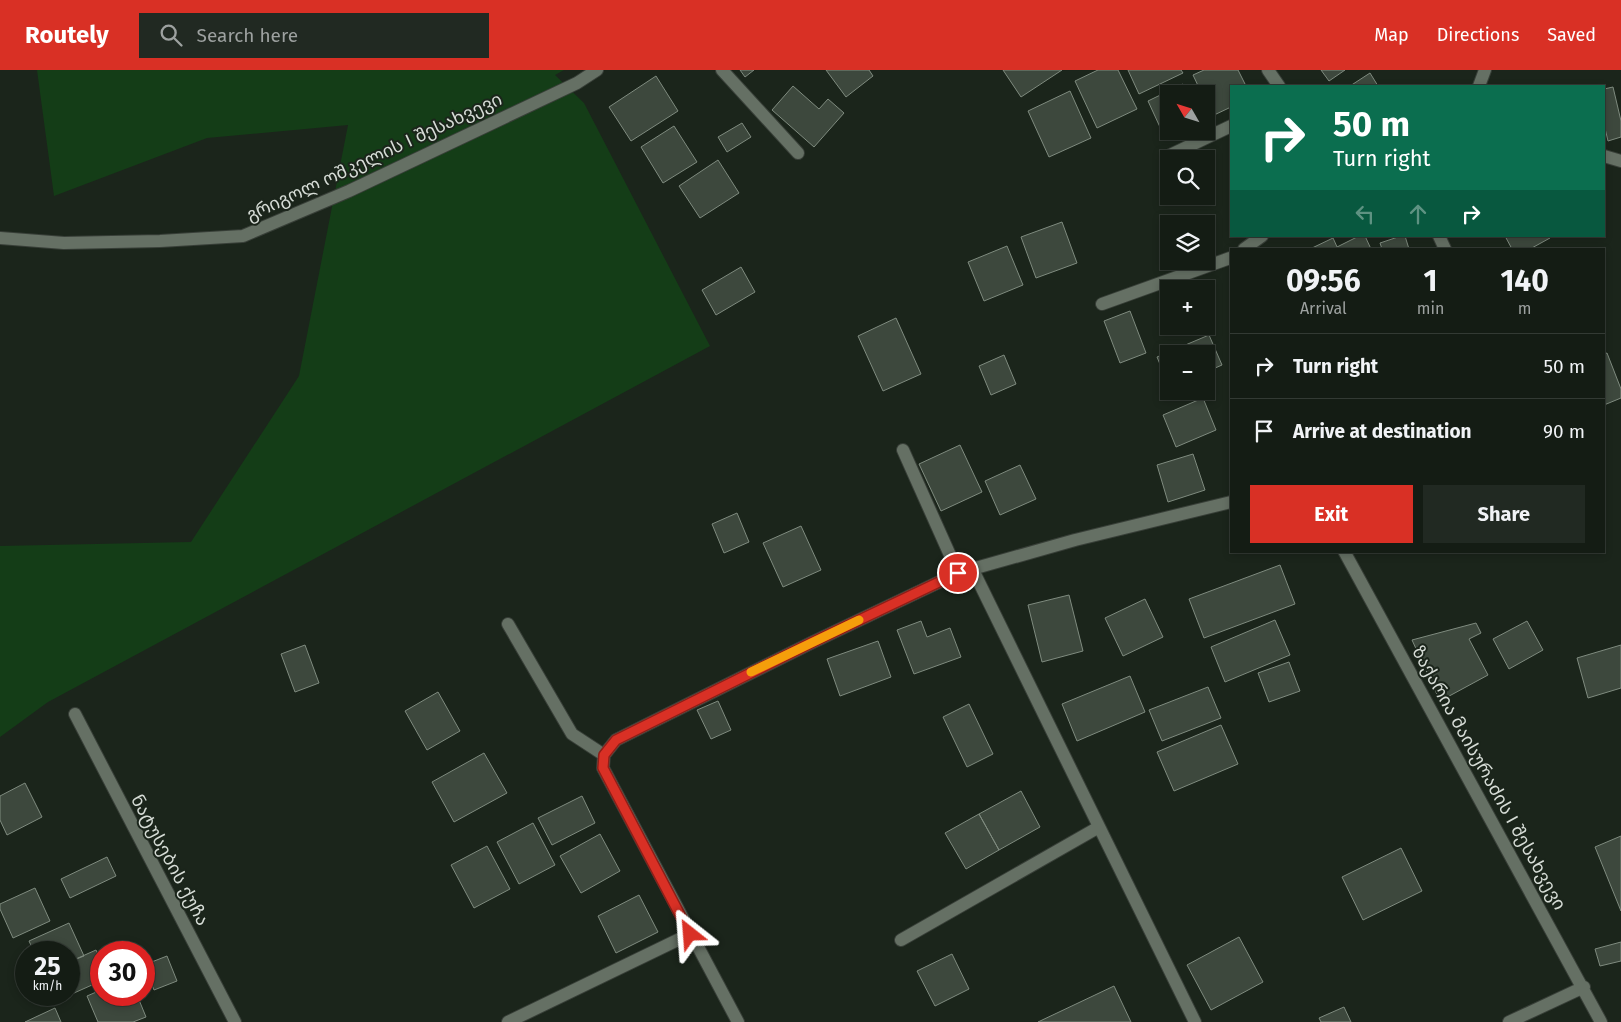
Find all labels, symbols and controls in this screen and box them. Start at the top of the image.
search box [139,13,489,58]
text: Routely [25,21,109,49]
icon: search [157,21,185,49]
text: Search here [197,24,298,47]
text: Map [1374,24,1409,46]
text: Directions [1437,24,1519,46]
text: Saved [1547,24,1596,46]
north arrow [1160,85,1215,140]
map controls [1160,85,1215,400]
street label: გრიგოლ ოშკელის I შესახვევი [242,88,506,226]
text: 50 m [1333,103,1410,145]
icon: right [1250,105,1315,170]
text: Turn right [1333,145,1430,172]
button: search [1160,150,1215,205]
icon: left [1351,200,1379,228]
icon: ahead [1404,200,1432,228]
icon: right [1457,200,1485,228]
button: layers [1160,215,1215,270]
text: 09:56 [1286,263,1361,299]
text: 1 [1424,263,1437,299]
text: 140 [1500,263,1549,299]
button: + [1160,280,1215,335]
text: Arrival [1300,299,1347,318]
text: min [1417,299,1444,318]
text: m [1518,299,1532,318]
button: − [1160,345,1215,400]
icon: right [1250,352,1278,380]
text: Turn right [1293,355,1378,378]
text: 50 m [1544,355,1585,378]
icon: arrive [1250,417,1278,445]
text: Arrive at destination [1293,420,1472,443]
text: 90 m [1543,420,1585,443]
button: Exit [1250,485,1413,543]
button: Share [1423,485,1585,543]
pin [937,552,979,594]
icon: arrive [944,559,972,587]
street label: ზაქარია მაისურაძის I შესახვევი [1407,642,1571,914]
street label: ნატუსების ქუჩა [126,791,214,929]
position arrow [663,907,715,959]
speed limit sign: 30 [90,941,155,1006]
text: 25 [34,952,61,982]
text: km/h [33,979,62,993]

